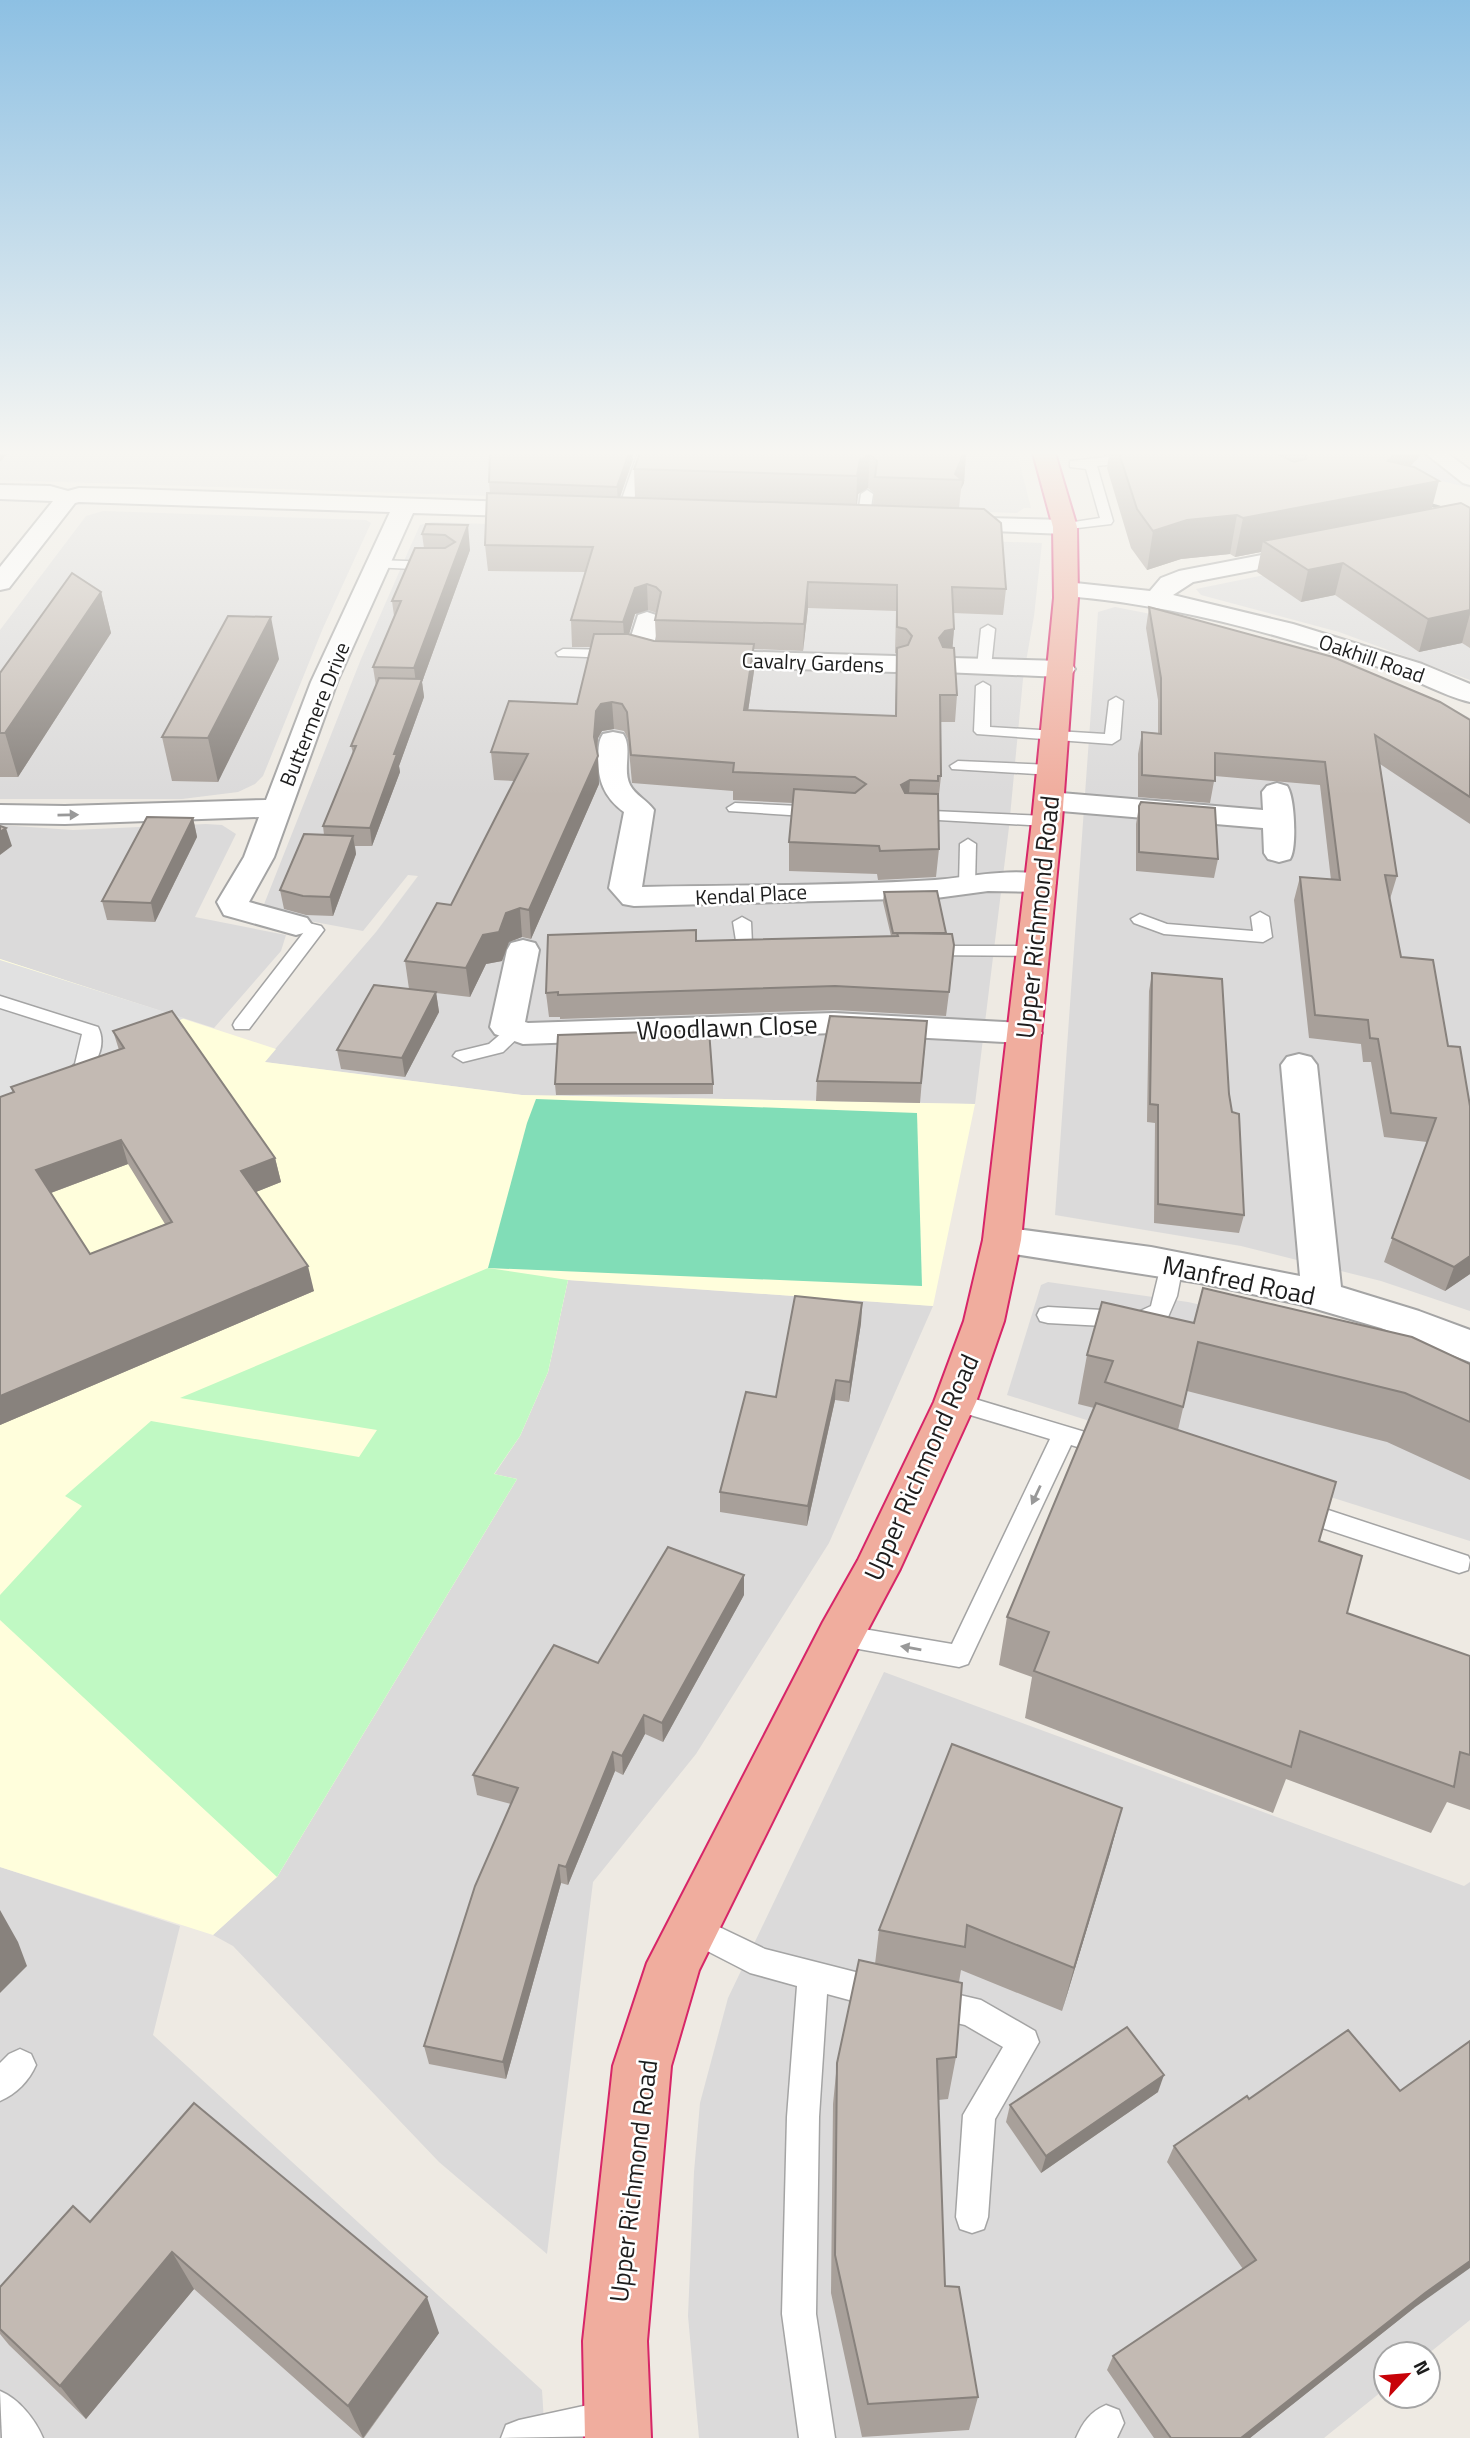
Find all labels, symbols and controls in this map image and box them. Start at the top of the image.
street label: Oakhill Road [1315,625,1429,691]
street label: Buttermere Drive [270,637,358,791]
street label: Cavalry Gardens [741,644,885,680]
street label: Upper Richmond Road [1005,794,1069,1040]
one-way arrow [57,809,79,821]
street label: Kendal Place [694,875,808,913]
street label: Woodlawn Close [636,1004,818,1050]
street label: Manfred Road [1159,1245,1319,1315]
street label: Upper Richmond Road [854,1348,988,1586]
one-way arrow [1030,1485,1042,1505]
one-way arrow [900,1642,922,1653]
street label: Upper Richmond Road [599,2057,667,2305]
north arrow [1372,2340,1442,2410]
text: N [1407,2355,1439,2380]

